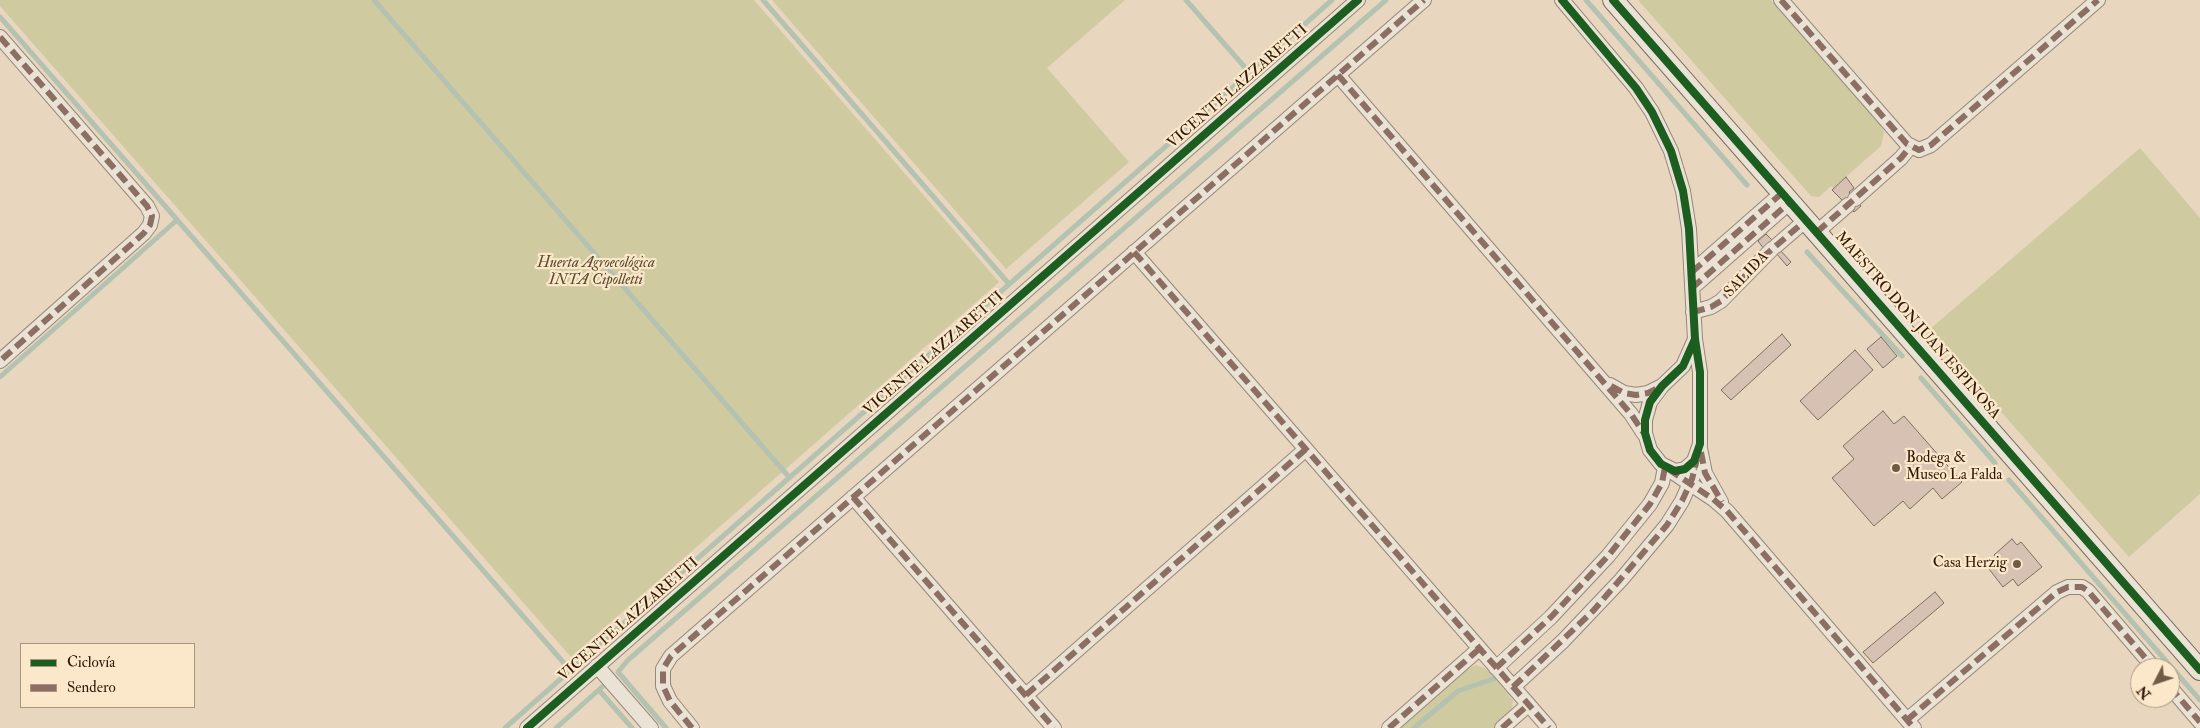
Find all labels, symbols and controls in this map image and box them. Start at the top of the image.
street label: VICENTE LAZZARETTI [1164,21,1312,153]
street label: MAESTRO DON JUAN ESPINOSA [1831,229,2003,423]
street label: SALIDA [1721,248,1773,302]
park label: Huerta Agroecológica INTA Cipolletti [537,255,655,290]
street label: VICENTE LAZZARETTI [860,288,1008,420]
place label: Bodega & Museo La Falda [1906,450,2003,485]
marker: Bodega & Museo La Falda [1890,462,1902,474]
street label: VICENTE LAZZARETTI [555,554,703,686]
place label: Casa Herzig [1933,555,2007,573]
marker: Casa Herzig [2011,558,2023,570]
legend [20,643,195,708]
text: Ciclovía [67,653,115,672]
north arrow [2130,658,2180,708]
text: Sendero [67,678,116,697]
text: N [2134,682,2155,703]

